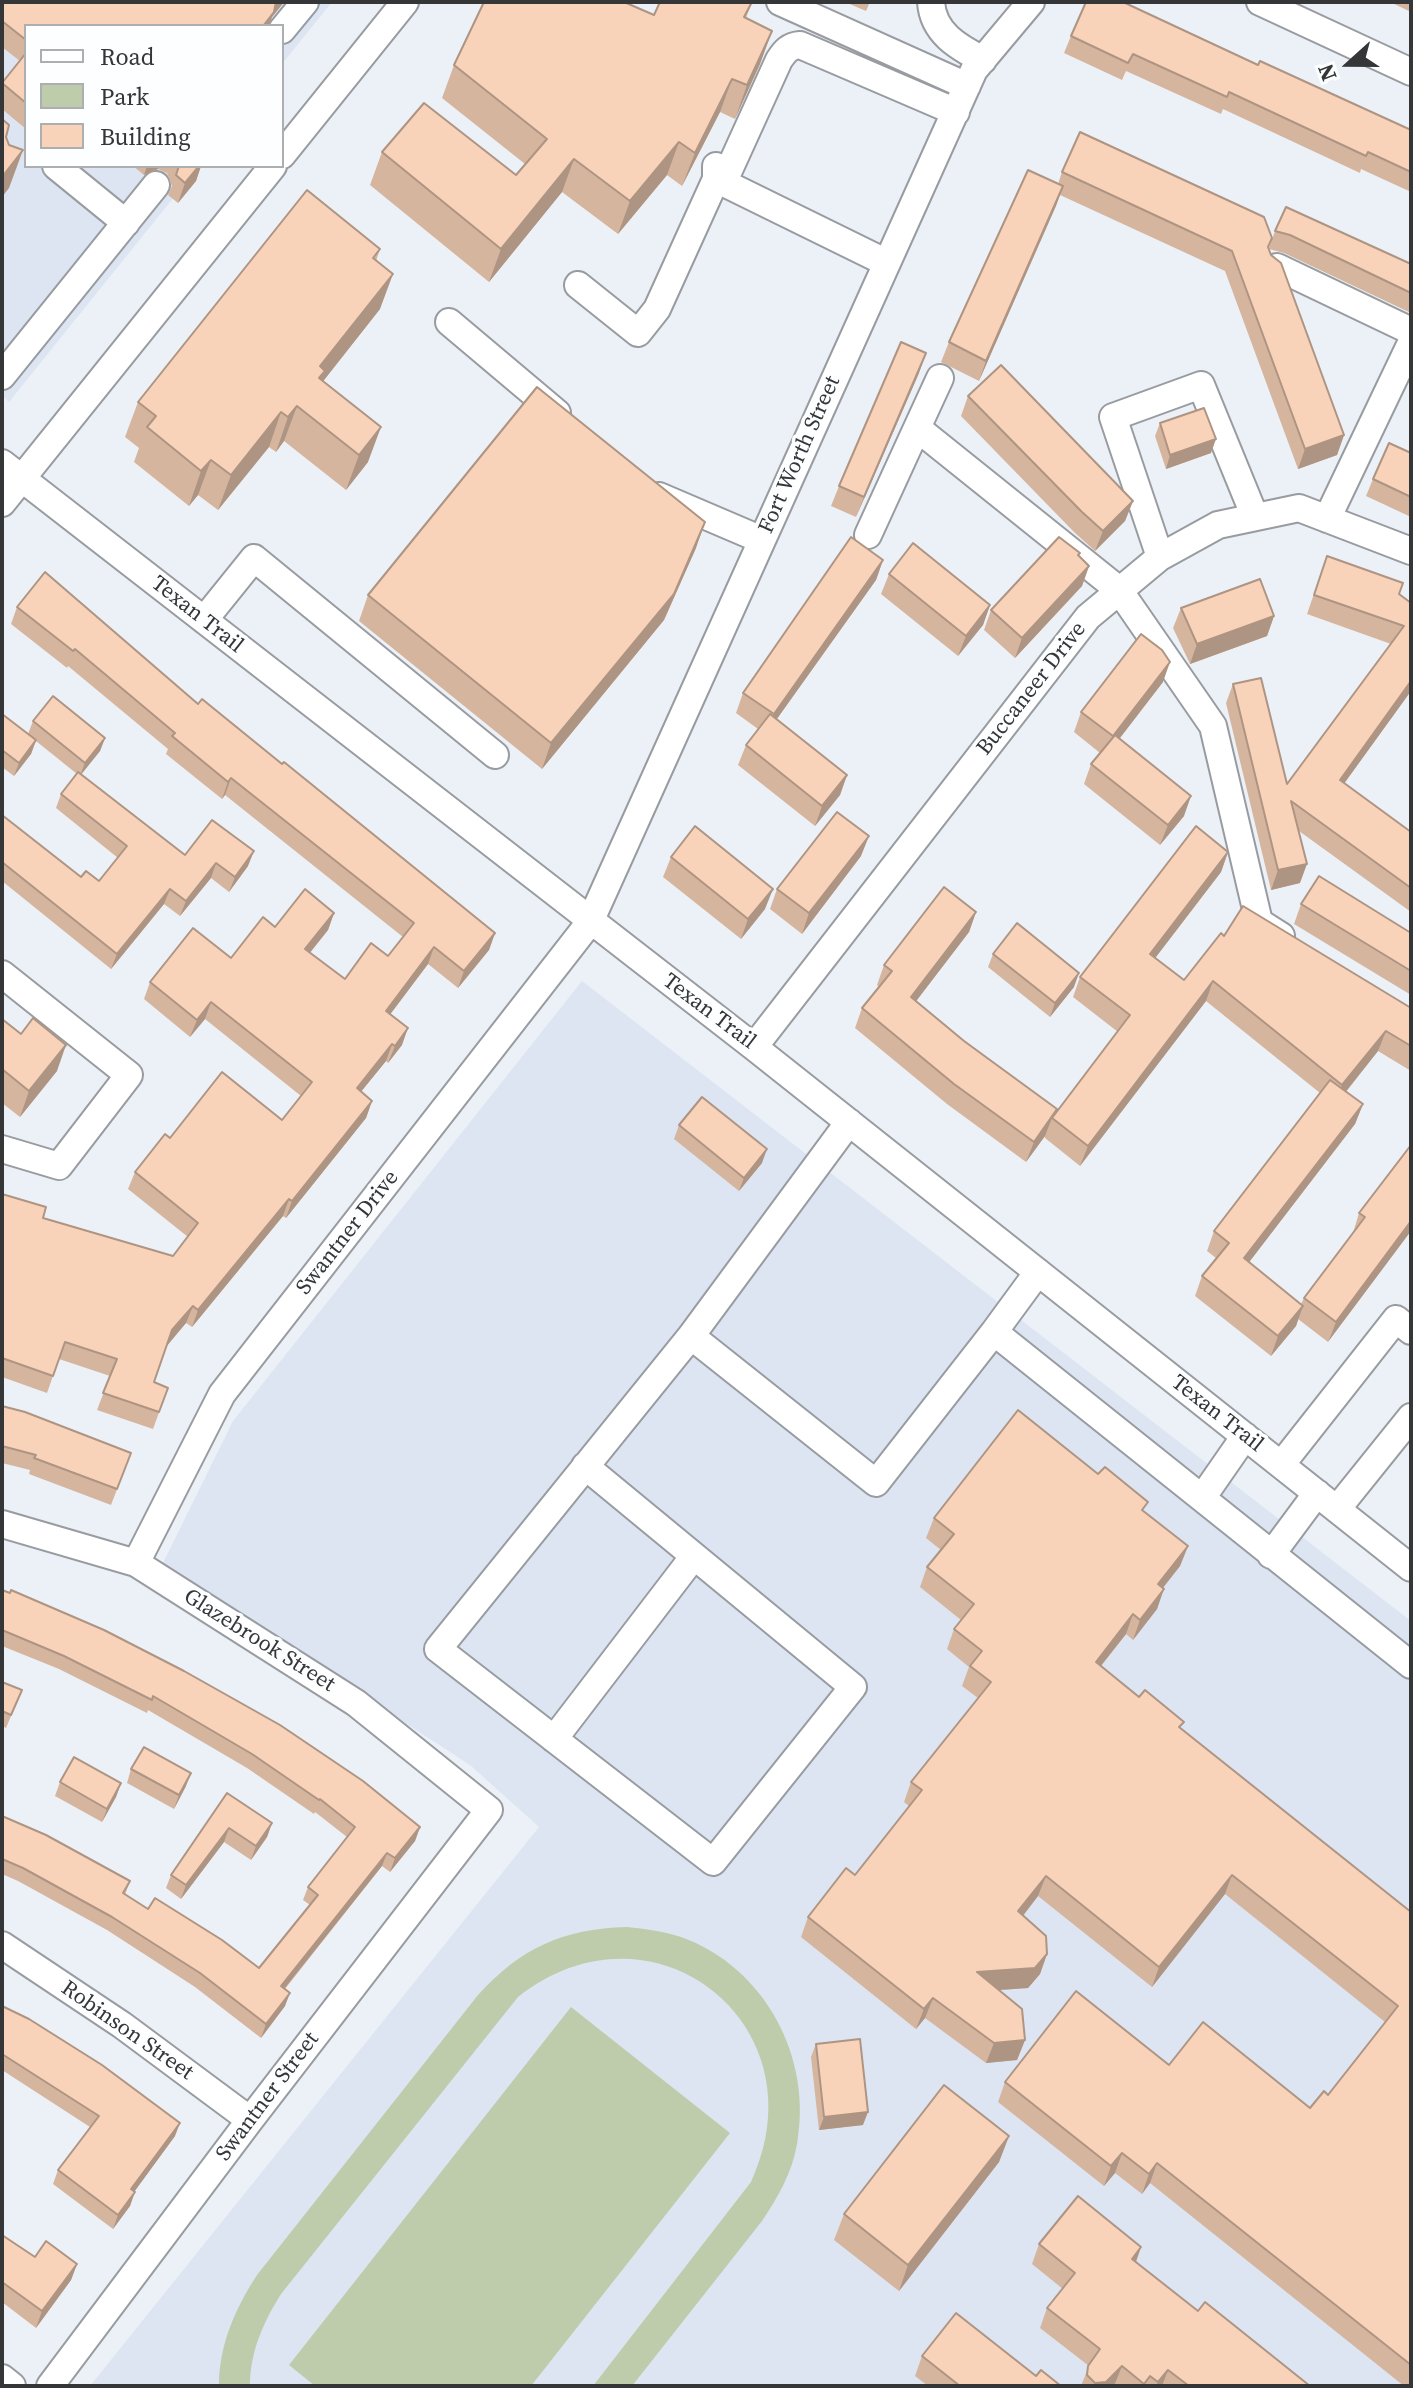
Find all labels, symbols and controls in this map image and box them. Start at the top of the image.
legend [24,24,284,168]
north arrow [1309,24,1389,104]
text: Road [100,40,154,73]
text: N [1310,60,1343,85]
text: Park [100,80,149,113]
text: Building [100,120,191,153]
street label: Fort Worth Street [753,372,847,538]
street label: Texan Trail [146,571,248,659]
street label: Buccaneer Drive [972,617,1092,761]
street label: Texan Trail [657,968,761,1056]
street label: Swantner Drive [291,1165,405,1301]
street label: Texan Trail [1166,1370,1268,1458]
street label: Glazebrook Street [179,1584,339,1698]
street label: Robinson Street [56,1976,198,2086]
street label: Swantner Street [211,2027,325,2167]

